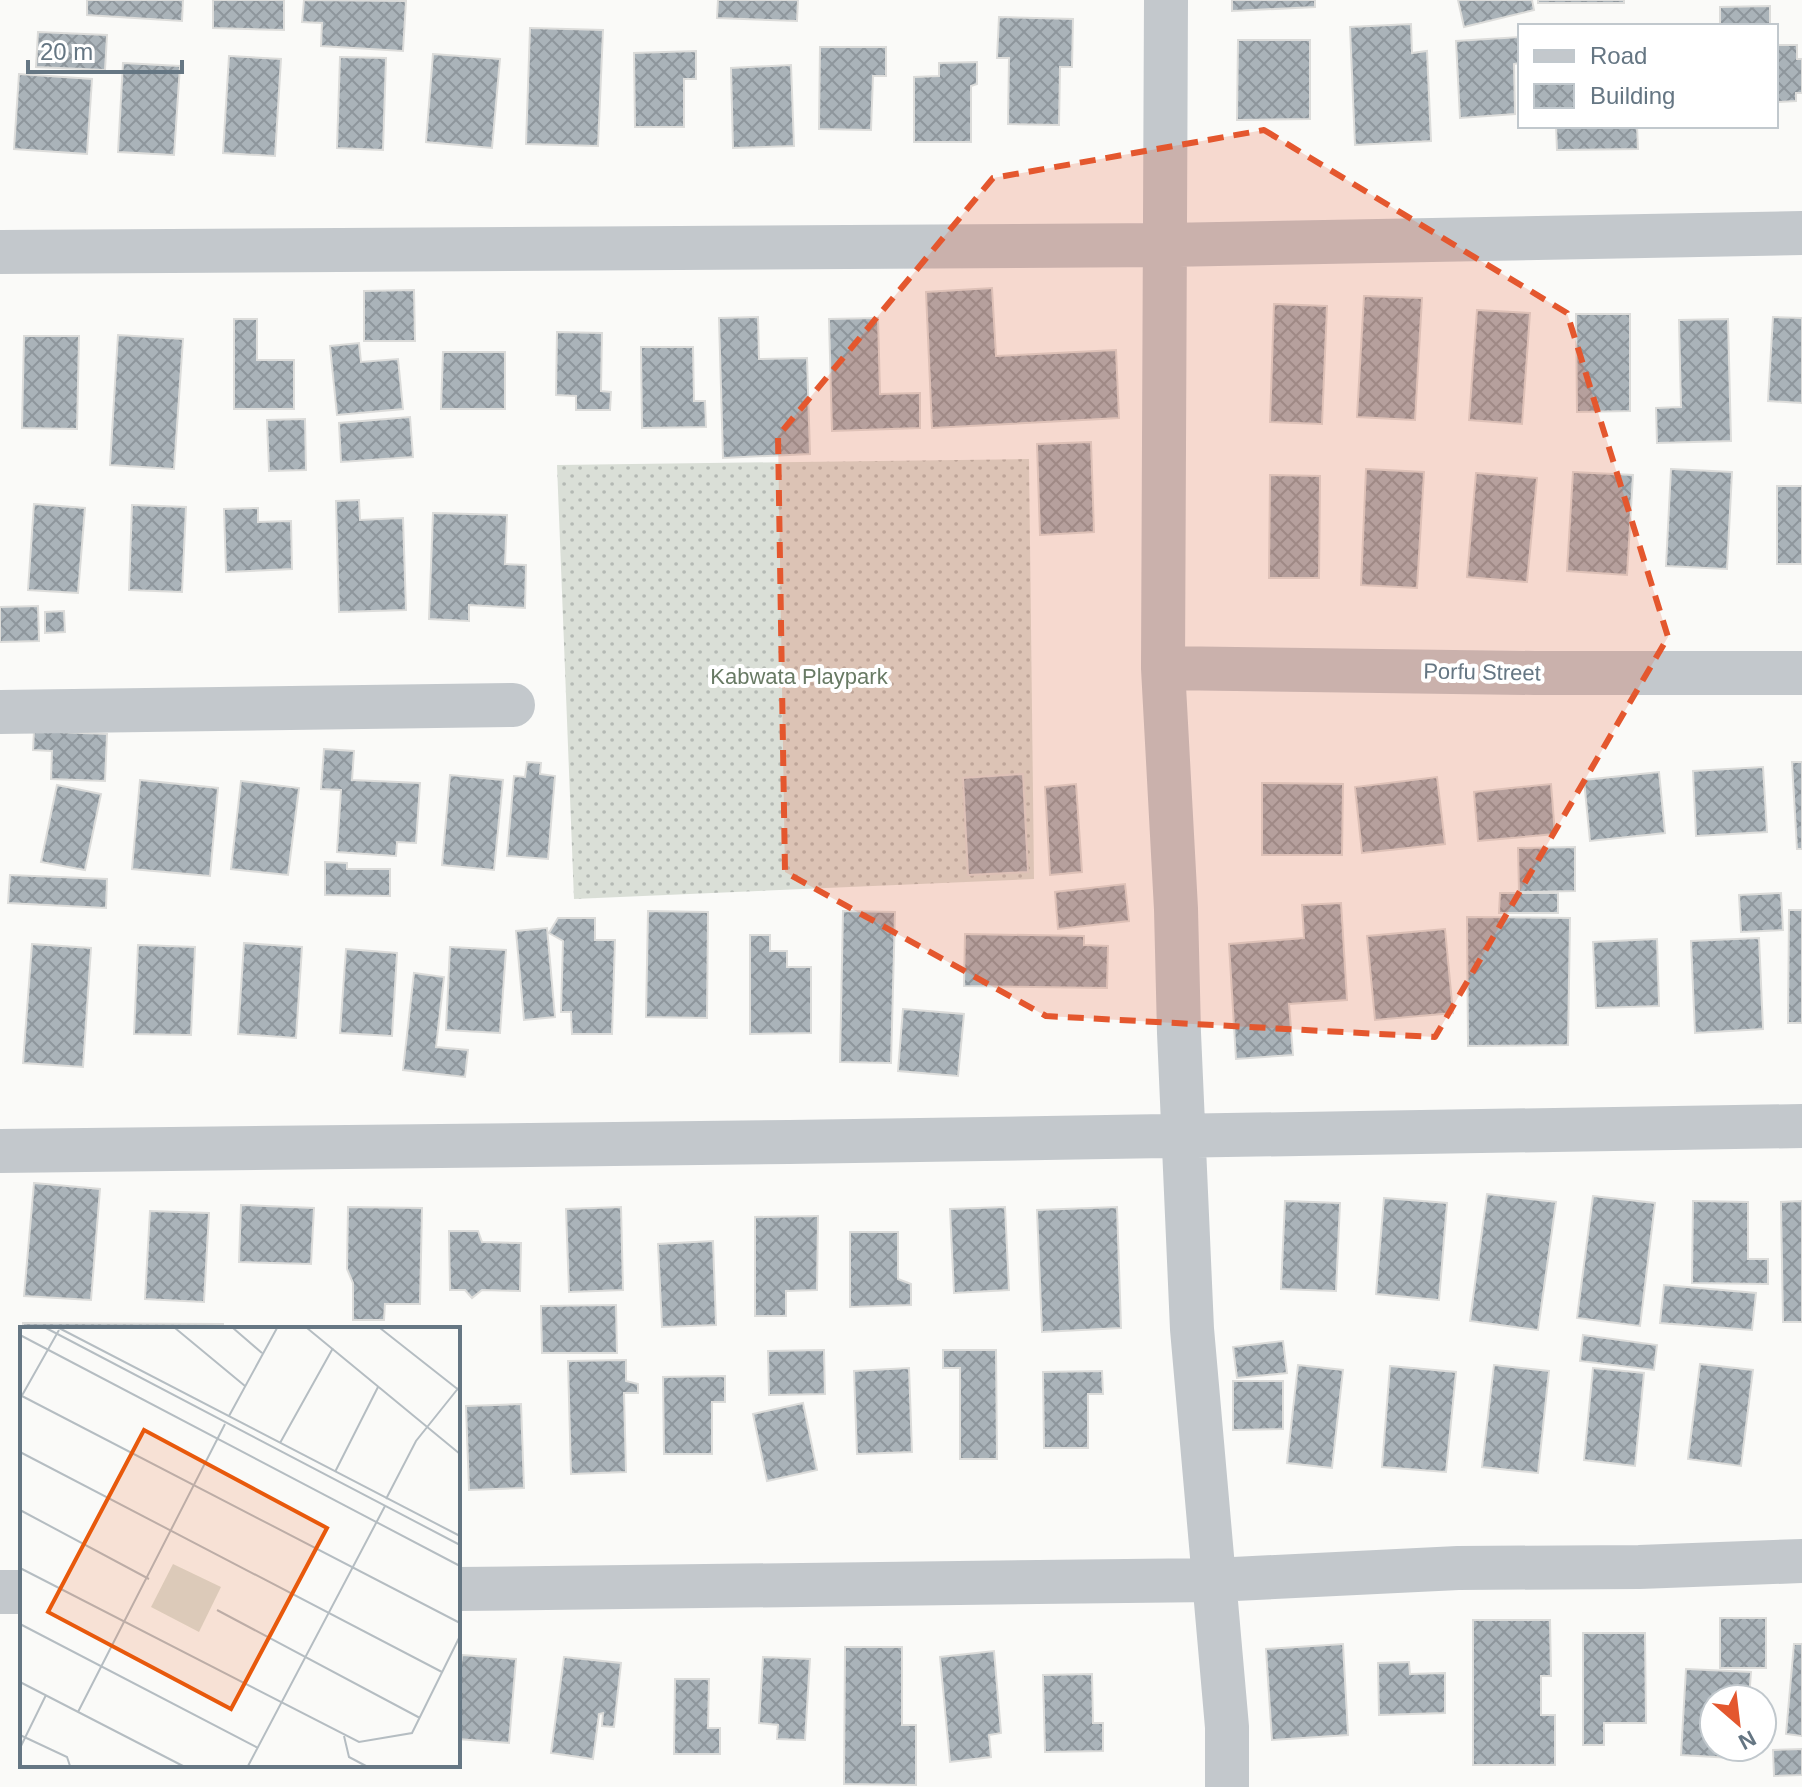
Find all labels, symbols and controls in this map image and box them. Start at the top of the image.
scale bar [28,24,182,74]
legend [1518,24,1778,128]
text: 20 m [40,38,93,65]
text: Road [1590,42,1647,69]
text: Building [1590,82,1675,109]
street label: Porfu Street [1423,658,1541,686]
park label: Kabwata Playpark [710,664,889,689]
inset map [20,1327,460,1767]
north arrow [1698,1683,1778,1763]
text: N [1734,1725,1760,1755]

